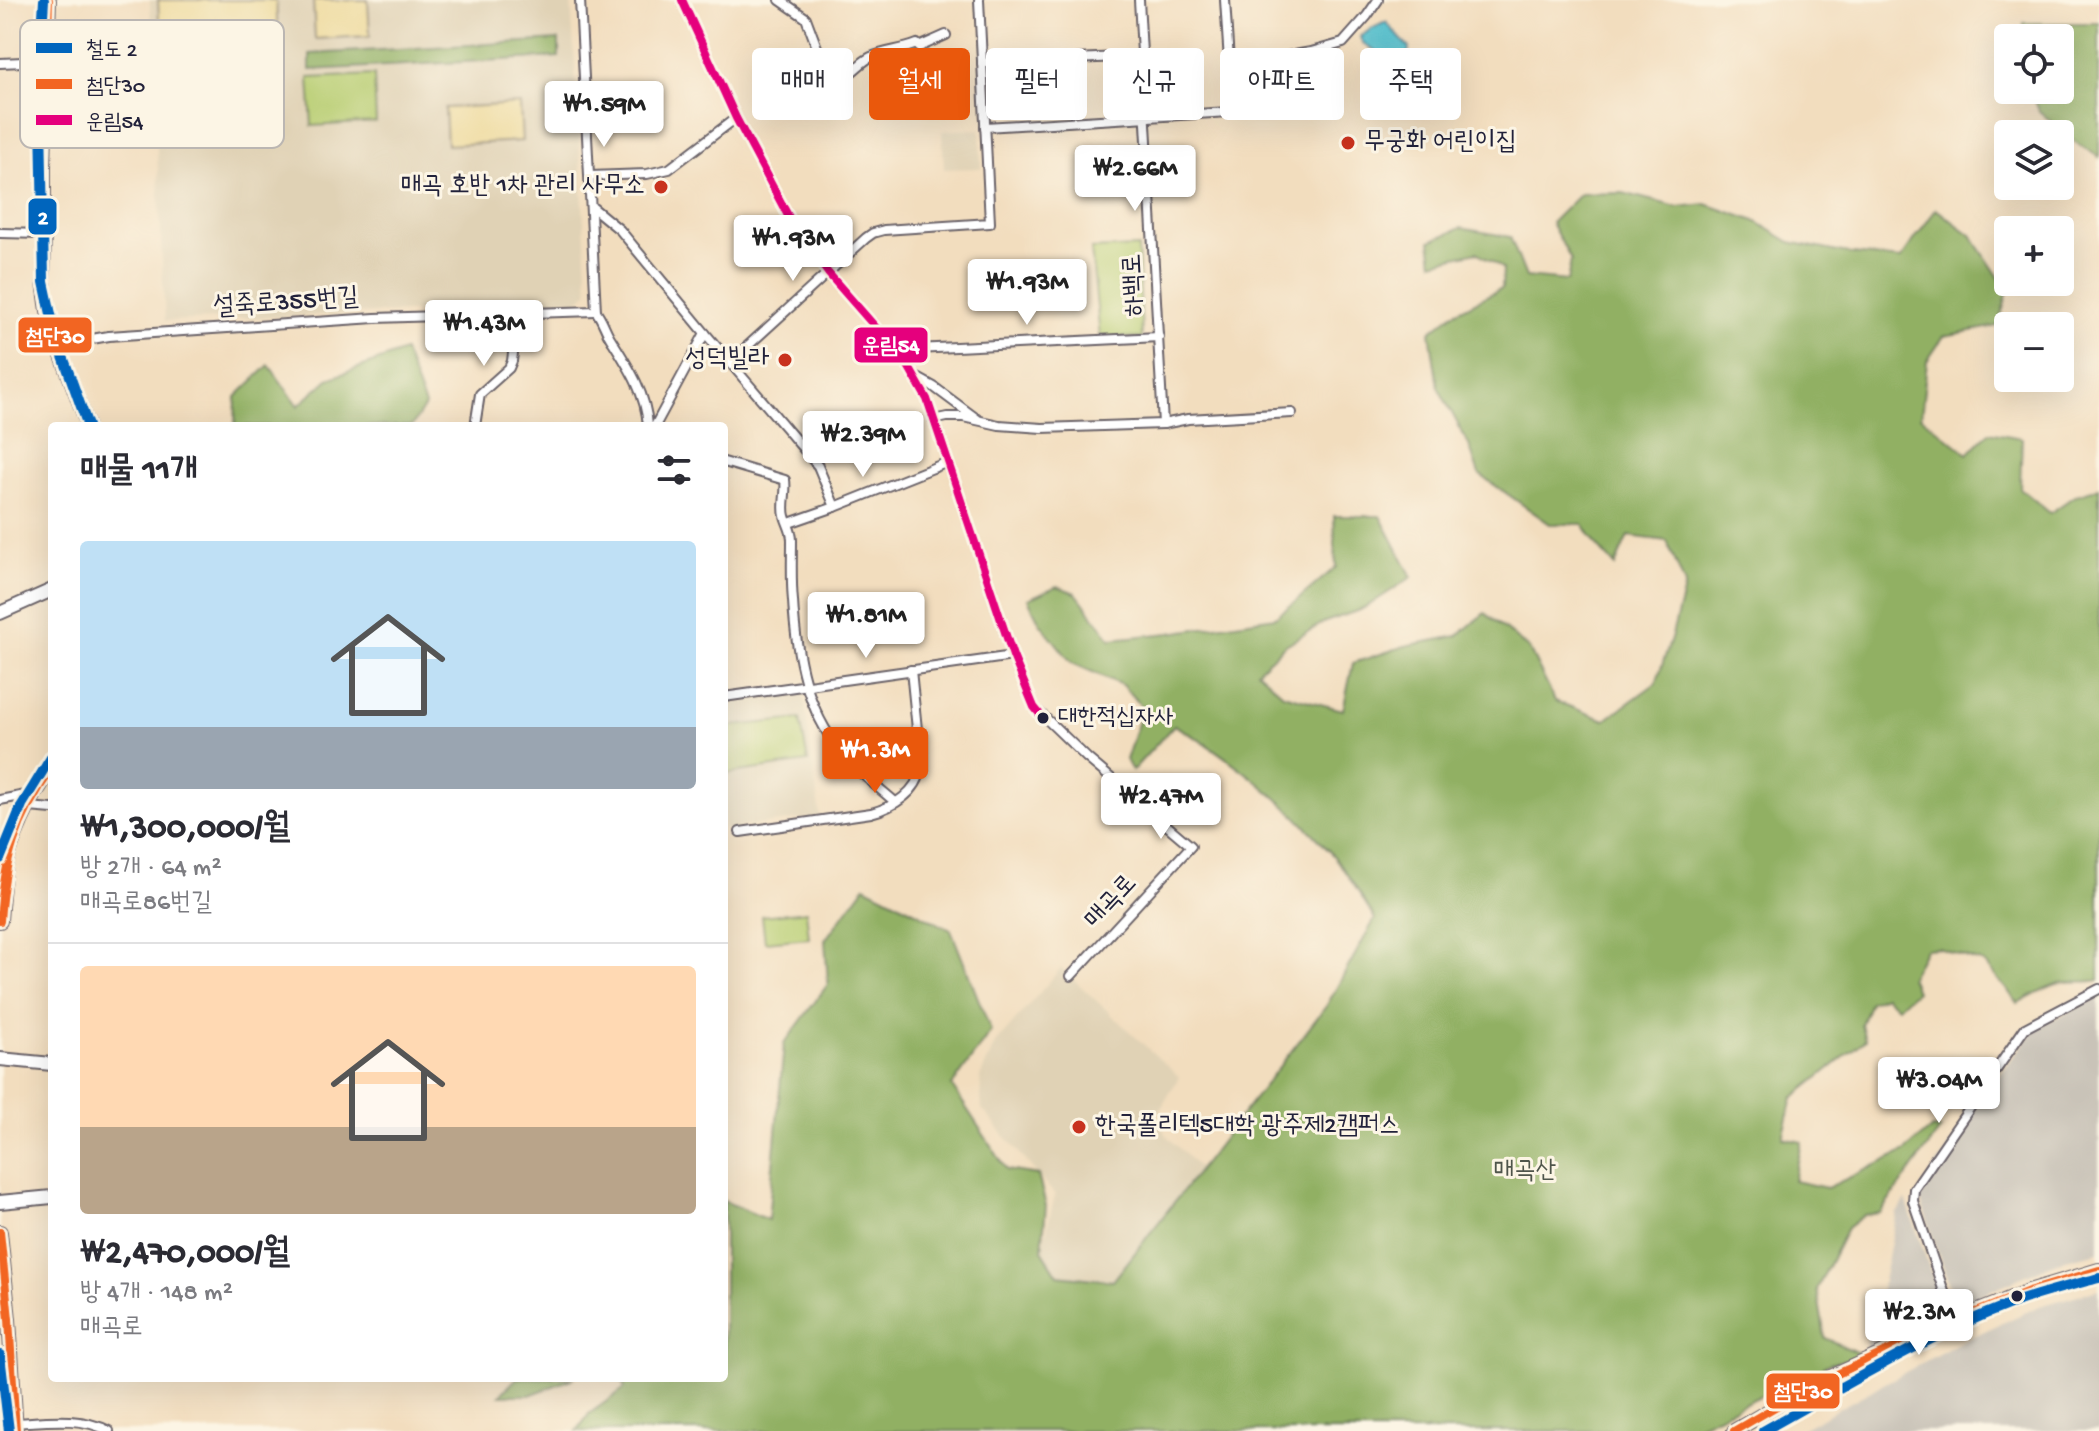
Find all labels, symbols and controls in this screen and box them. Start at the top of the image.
legend [20,20,284,148]
map controls [1994,24,2074,392]
button: locate [1994,24,2074,104]
text: 철도 2 [86,39,138,65]
chip: 매매 [752,48,853,120]
chip: 월세 [869,48,970,120]
chip: 필터 [986,48,1087,120]
chip: 신규 [1103,48,1204,120]
chip: 아파트 [1220,48,1344,120]
chip: 주택 [1360,48,1461,120]
text: 첨단30 [86,75,145,101]
pin: ₩1.59M [539,81,669,149]
text: ₩1.59M [563,91,645,122]
text: 운림54 [86,111,144,137]
button: layers [1994,120,2074,200]
place label: 무궁화 어린이집 [1364,128,1517,159]
marker: 무궁화 어린이집 [1339,134,1357,152]
pin: ₩2.66M [1070,145,1200,213]
text: ₩2.66M [1093,155,1177,186]
place label: 매곡 호반 1차 관리 사무소 [401,172,645,203]
marker: 매곡 호반 1차 관리 사무소 [652,178,670,196]
line badge: 2 [27,197,58,236]
text: 2 [38,207,49,233]
pin: ₩1.93M [728,215,858,283]
button: + [1994,216,2074,296]
text: ₩1.93M [752,225,834,256]
street label: 하백로 [1119,253,1153,317]
pin: ₩1.93M [962,259,1092,327]
text: ₩1.93M [986,269,1068,300]
street label: 설죽로355번길 [212,283,360,325]
pin: ₩1.43M [419,300,549,368]
text: ₩1.43M [443,310,525,341]
button: − [1994,312,2074,392]
line badge: 첨단30 [17,316,93,354]
text: 첨단30 [25,326,85,352]
line badge: 운림54 [853,326,929,364]
text: 운림54 [862,335,920,361]
place label: 성덕빌라 [685,345,769,376]
marker: 성덕빌라 [776,351,794,369]
pin: ₩2.39M [798,411,928,479]
text: ₩2.39M [821,421,905,452]
icon: filters [652,448,696,492]
text: 매물 11개 [80,453,198,493]
pin: ₩1.81M [801,592,931,660]
icon: home [316,593,460,737]
text: ₩1.81M [826,602,906,633]
place label: 대한적십자사 [1058,704,1174,733]
marker: 대한적십자사 [1035,710,1051,726]
pin: ₩1.3M [819,727,931,795]
text: ₩1.3M [840,737,910,768]
pin: ₩2.47M [1096,773,1226,841]
text: ₩2.47M [1119,783,1203,814]
text: ₩1,300,000/월 [80,810,290,850]
text: 방 2개 · 64 m² [80,854,222,885]
street label: 매곡로 [1079,869,1145,937]
text: 매곡로86번길 [80,889,212,920]
icon: home [316,1018,460,1162]
pin: ₩3.04M [1874,1057,2004,1125]
text: ₩3.04M [1896,1067,1982,1098]
place label: 한국폴리텍5대학 광주제2캠퍼스 [1095,1112,1400,1143]
marker: 한국폴리텍5대학 광주제2캠퍼스 [1070,1118,1088,1136]
park label: 매곡산 [1494,1157,1556,1188]
text: ₩2,470,000/월 [80,1235,290,1275]
text: 방 4개 · 148 m² [80,1279,233,1310]
unlabelled marker [2009,1288,2025,1304]
pin: ₩2.3M [1863,1289,1975,1357]
text: ₩2.3M [1883,1299,1955,1330]
text: 매곡로 [80,1314,143,1345]
line badge: 첨단30 [1765,1372,1841,1410]
text: 첨단30 [1773,1381,1833,1407]

